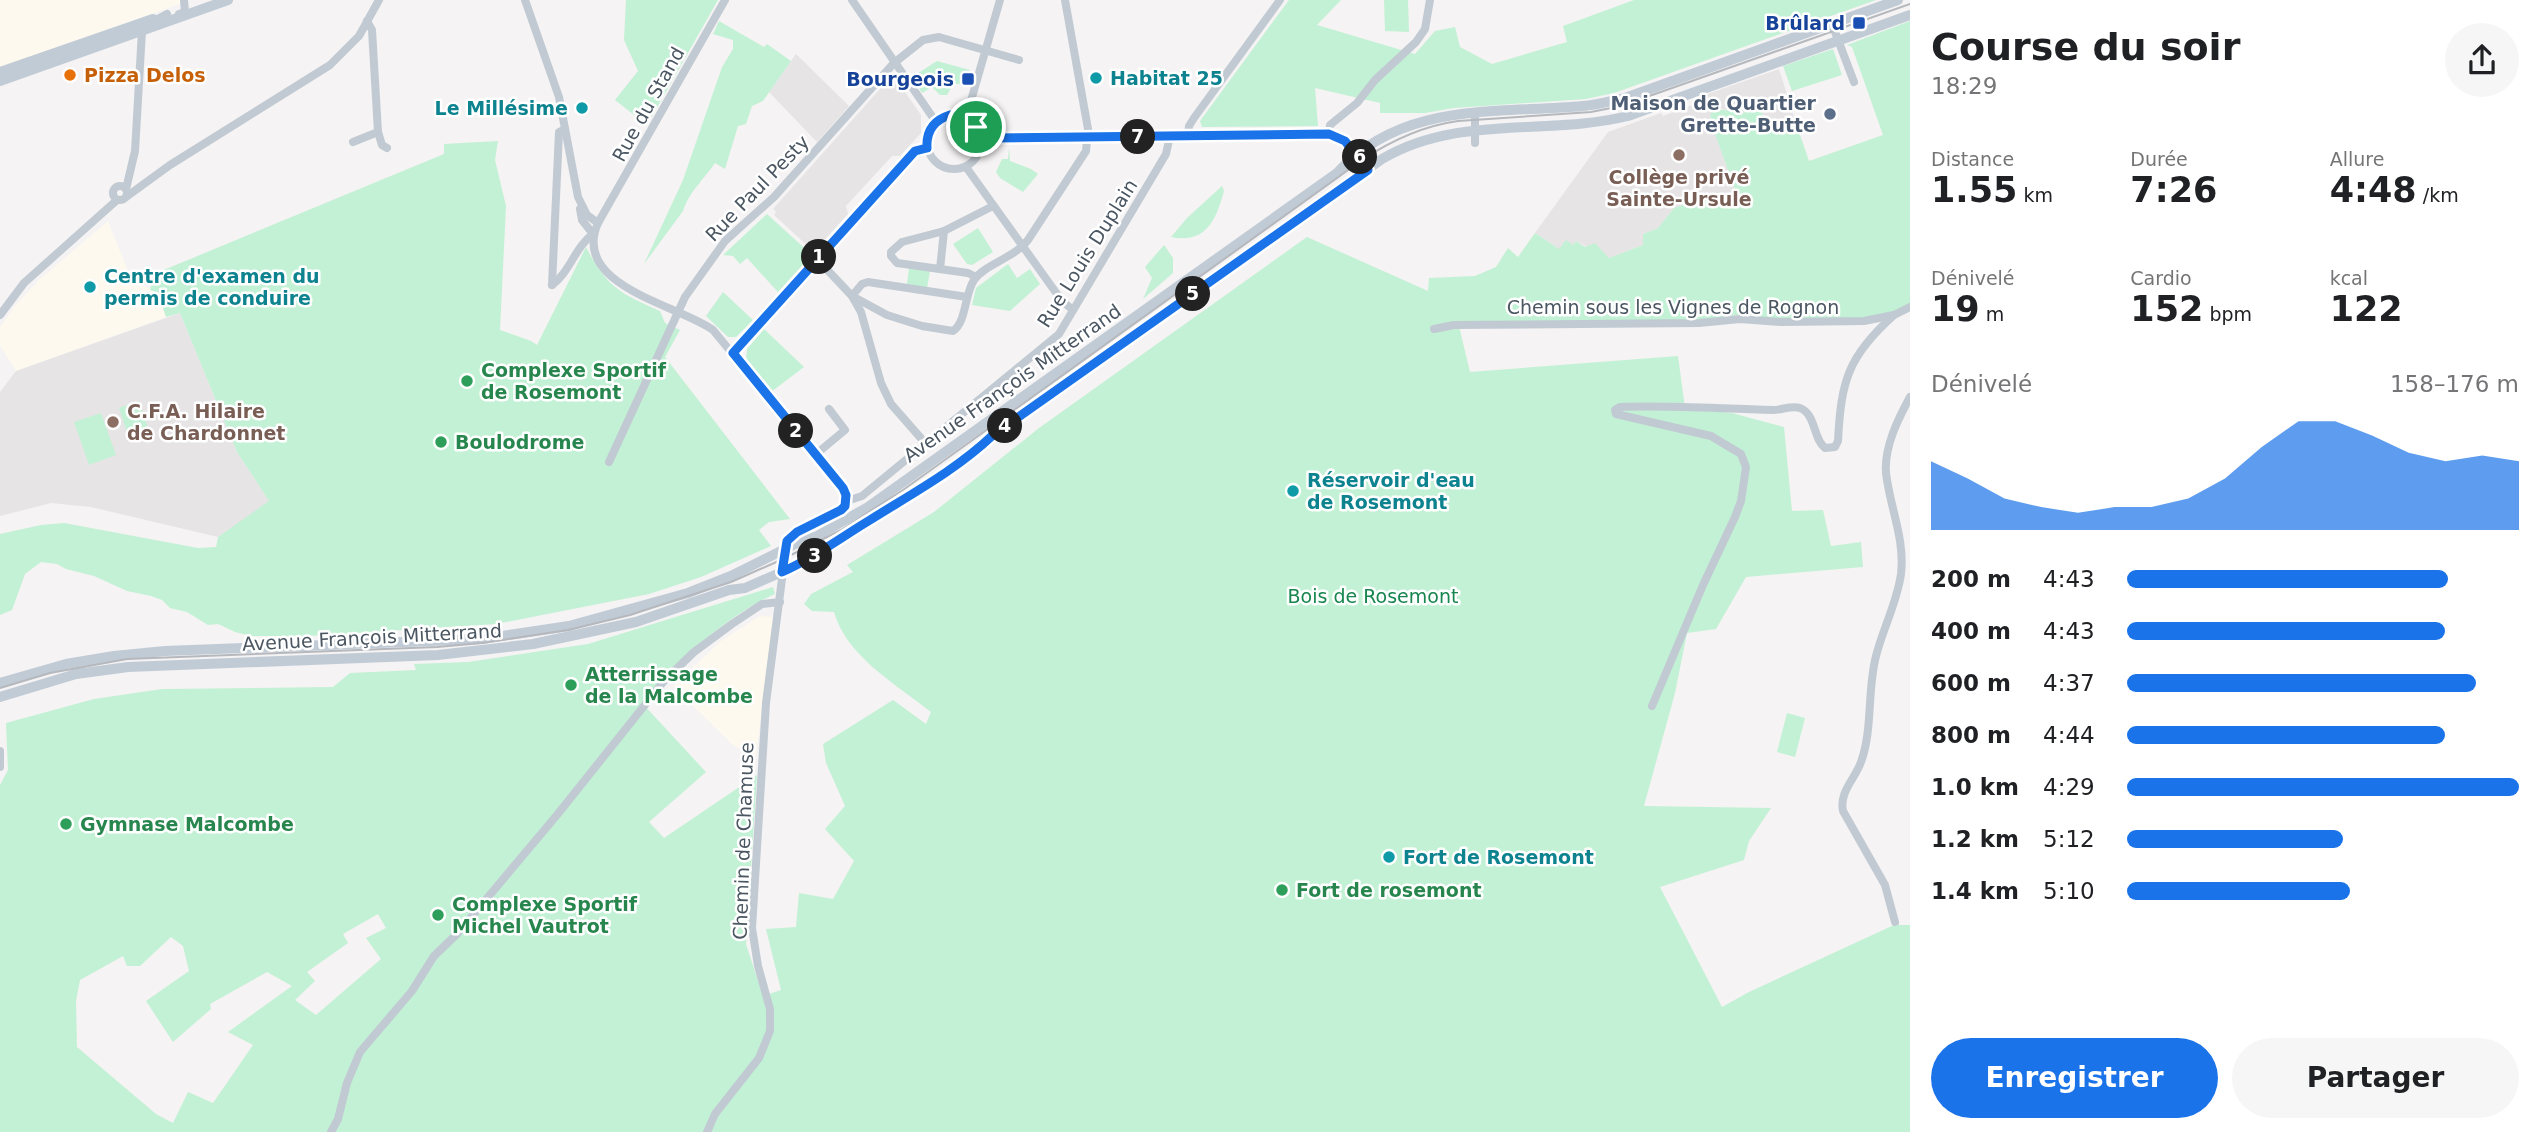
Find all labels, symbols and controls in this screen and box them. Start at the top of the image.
place label: Brûlard [1765,12,1845,34]
marker: Brûlard [1851,15,1867,31]
button: share [2445,23,2519,97]
text: Course du soir [1931,25,2240,69]
street label: Rue du Stand [607,43,689,165]
place label: Pizza Delos [84,64,206,86]
marker: Pizza Delos [62,67,78,83]
place label: Habitat 25 [1110,67,1223,89]
place label: Bourgeois [846,68,954,90]
marker: Habitat 25 [1088,70,1104,86]
marker: Bourgeois [960,71,976,87]
text: 18:29 [1931,73,1997,99]
place label: Maison de Quartier Grette-Butte [1610,92,1817,136]
place label: Le Millésime [435,97,568,119]
pin [946,97,1006,157]
marker: Le Millésime [574,100,590,116]
marker: Maison de Quartier Grette-Butte [1822,106,1838,122]
icon: arrive [957,108,995,146]
pin: 7 [1120,120,1156,154]
text: 7 [1131,125,1144,147]
street label: Rue Paul Pesty [701,130,813,246]
pin: 6 [1342,140,1378,174]
text: 6 [1353,145,1366,167]
marker: Collège privé Sainte-Ursule [1671,147,1687,163]
text: Distance [1931,148,2014,170]
text: Durée [2130,148,2188,170]
text: Allure [2330,148,2384,170]
place label: Collège privé Sainte-Ursule [1606,166,1752,210]
text: 1.55 [1931,170,2017,210]
text: 7:26 [2130,170,2217,210]
text: 4:48 [2330,170,2417,210]
street label: Rue Louis Duplain [1033,175,1141,331]
text: km [2017,184,2053,206]
text: /km [2417,184,2459,206]
pin: 1 [802,240,836,274]
text: 1 [812,245,825,267]
place label: Centre d'examen du permis de conduire [104,265,320,309]
text: Dénivelé [1931,267,2015,289]
text: Cardio [2130,267,2192,289]
text: kcal [2330,267,2368,289]
pin: 5 [1176,276,1210,312]
marker: Centre d'examen du permis de conduire [82,279,98,295]
text: 5 [1186,282,1199,304]
text: 19 [1931,289,1980,329]
text: 152 [2130,289,2203,329]
text: 122 [2330,289,2403,329]
street label: Chemin sous les Vignes de Rognon [1507,296,1839,318]
street label: Avenue François Mitterrand [899,299,1125,467]
text: m [1980,303,2004,325]
text: bpm [2203,303,2252,325]
place label: Complexe Sportif de Rosemont [481,359,667,403]
text: Dénivelé [1931,371,2032,397]
text: 158–176 m [2390,371,2519,397]
marker: Complexe Sportif de Rosemont [459,373,475,389]
place label: C.F.A. Hilaire de Chardonnet [127,400,285,444]
pin: 4 [988,408,1023,444]
marker: C.F.A. Hilaire de Chardonnet [105,414,121,430]
pin: 2 [778,414,814,448]
text: 4 [998,414,1011,436]
text: 2 [789,419,802,441]
place label: Boulodrome [455,431,584,453]
marker: Boulodrome [433,434,449,450]
place label: Réservoir d'eau de Rosemont [1307,469,1475,513]
marker: Réservoir d'eau de Rosemont [1285,483,1301,499]
pin: 3 [798,538,832,574]
text: 3 [808,544,821,566]
text: 200 m [1931,566,2011,592]
text: 4:43 [2043,566,2095,592]
park label: Bois de Rosemont [1288,585,1458,607]
text: 400 m [1931,618,2011,644]
text: 4:43 [2043,618,2095,644]
street label: Avenue François Mitterrand [241,619,503,655]
place label: Atterrissage de la Malcombe [585,663,753,707]
text: 600 m [1931,670,2011,696]
text: 4:37 [2043,670,2095,696]
marker: Atterrissage de la Malcombe [563,677,579,693]
text: 800 m [1931,722,2011,748]
text: 4:44 [2043,722,2095,748]
street label: Chemin de Chamuse [729,742,757,940]
text: 1.0 km [1931,774,2019,800]
text: 4:29 [2043,774,2095,800]
place label: Gymnase Malcombe [80,813,294,835]
marker: Gymnase Malcombe [58,816,74,832]
text: 1.2 km [1931,826,2019,852]
text: 5:12 [2043,826,2095,852]
place label: Fort de Rosemont [1403,846,1594,868]
marker: Fort de Rosemont [1381,849,1397,865]
text: 1.4 km [1931,878,2019,904]
text: 5:10 [2043,878,2095,904]
place label: Fort de rosemont [1296,879,1482,901]
marker: Fort de rosemont [1274,882,1290,898]
place label: Complexe Sportif Michel Vautrot [452,893,638,937]
marker: Complexe Sportif Michel Vautrot [430,907,446,923]
button: Enregistrer [1931,1038,2218,1118]
button: Partager [2232,1038,2519,1118]

